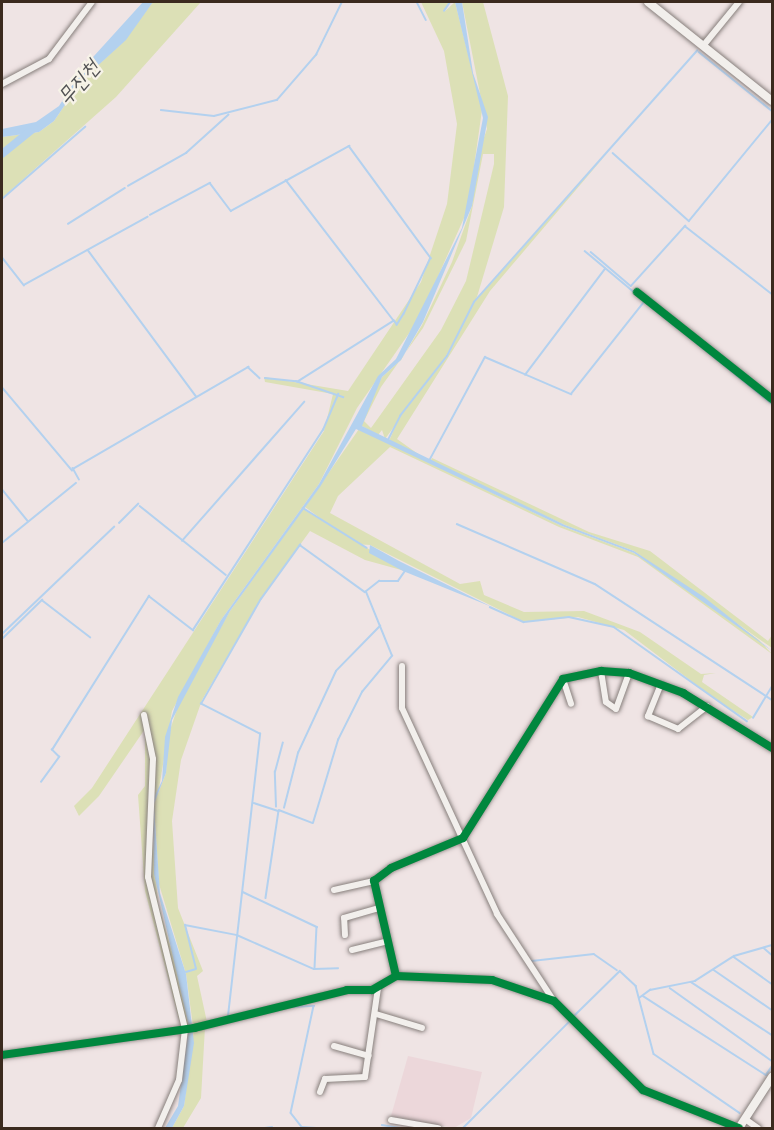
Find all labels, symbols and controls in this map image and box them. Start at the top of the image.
water label: 무진천 [53,56,105,110]

